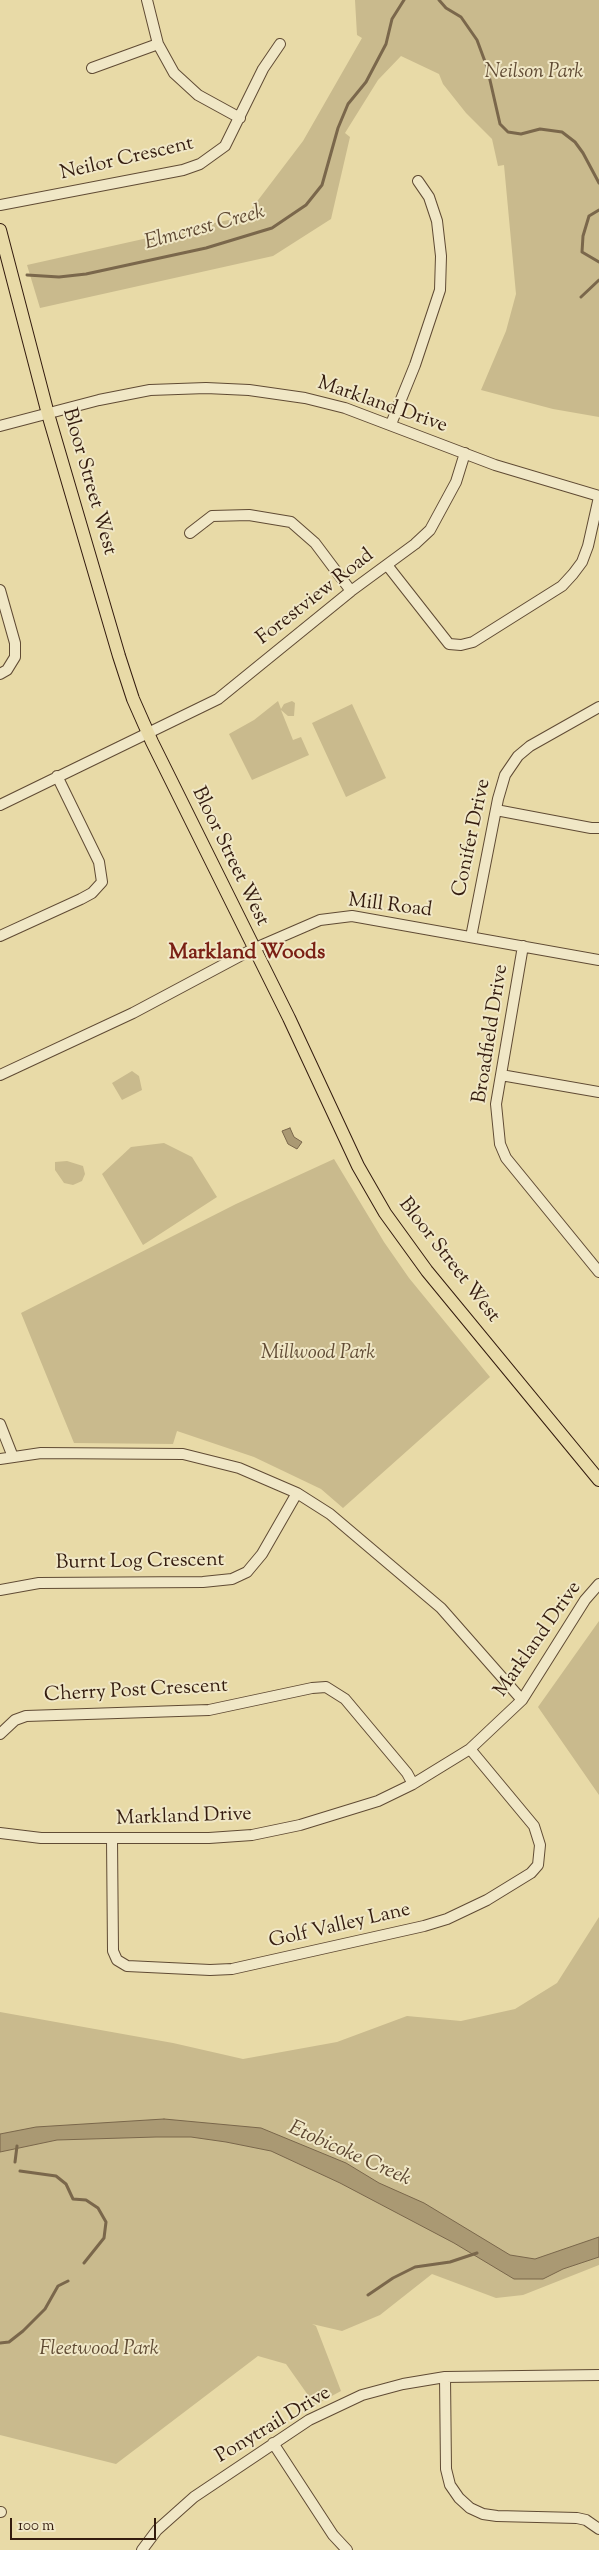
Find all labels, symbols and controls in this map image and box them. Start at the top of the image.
park label: Neilson Park [485,62,583,86]
street label: Neilor Crescent [58,133,196,187]
water label: Elmcrest Creek [142,201,268,257]
street label: Markland Drive [314,373,450,439]
street label: Bloor Street West [56,406,120,558]
street label: Forestview Road [252,545,380,651]
street label: Conifer Drive [449,777,497,899]
street label: Bloor Street West [185,784,273,930]
street label: Mill Road [347,890,433,924]
district label: Markland Woods [169,941,325,967]
street label: Broadfield Drive [469,963,515,1105]
street label: Bloor Street West [392,1194,504,1328]
park label: Millwood Park [261,1343,375,1367]
street label: Burnt Log Crescent [55,1550,225,1576]
street label: Markland Drive [490,1578,588,1702]
street label: Cherry Post Crescent [44,1675,228,1709]
street label: Markland Drive [116,1804,252,1832]
street label: Golf Valley Lane [267,1899,413,1955]
water label: Etobicoke Creek [284,2117,414,2193]
park label: Fleetwood Park [39,2339,159,2363]
street label: Ponytrail Drive [212,2382,336,2470]
scale bar [12,2508,159,2540]
text: 100 m [18,2516,54,2537]

